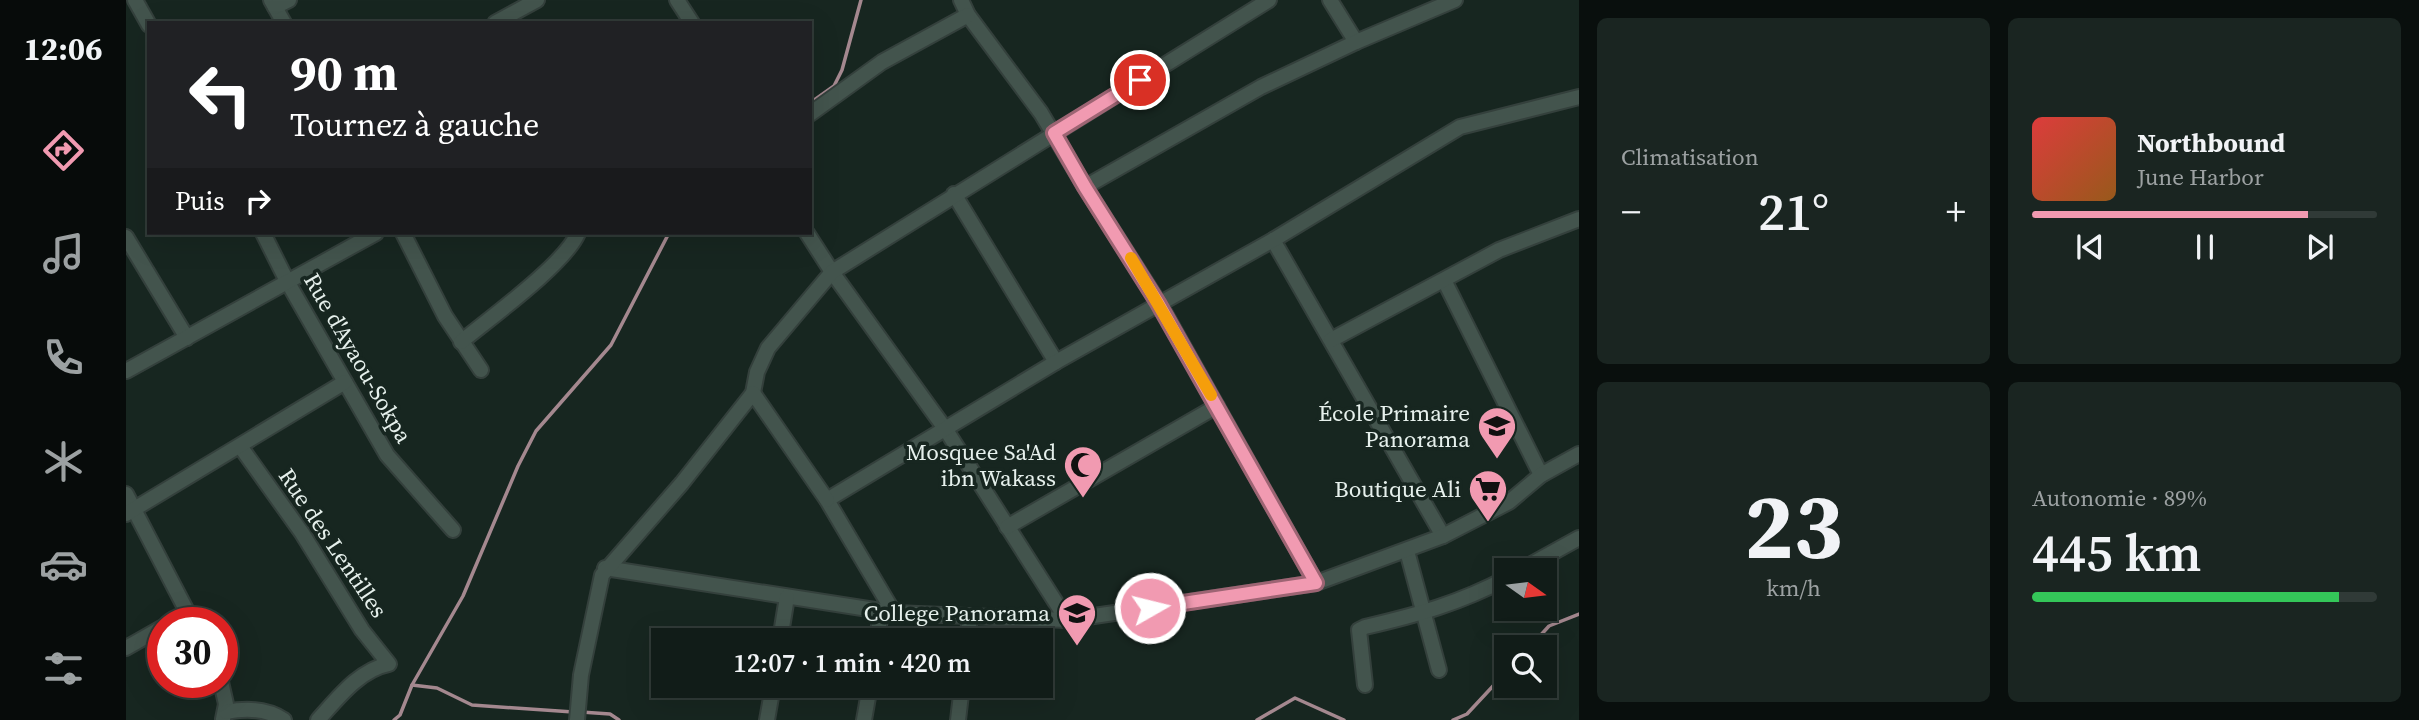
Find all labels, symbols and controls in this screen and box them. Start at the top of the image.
text: 12:06 [24,27,102,71]
text: 90 m [290,39,398,106]
icon: left [175,49,266,140]
pin [1110,50,1170,110]
icon: arrive [1121,61,1159,99]
text: Tournez à gauche [290,103,539,147]
text: Northbound [2137,125,2285,161]
icon: directions [39,126,88,175]
text: Climatisation [1621,141,1759,173]
text: June Harbor [2137,161,2264,193]
text: 21° [1758,176,1829,247]
icon: right [239,182,277,220]
text: Puis [175,183,225,219]
text: − [1621,186,1641,238]
text: + [1946,186,1966,238]
icon: previous [2071,228,2109,266]
icon: pause [2186,228,2224,266]
icon: next [2301,228,2339,266]
icon: music [39,229,88,278]
street label: Rue d'Ayaou-Sokpa [296,267,420,449]
icon: phone [39,333,88,382]
place label: École Primaire Panorama [1318,397,1470,455]
school or university icon: École Primaire Panorama [1476,405,1518,460]
place label: Mosquee Sa'Ad ibn Wakass [906,436,1056,494]
icon: climate [39,437,88,486]
mosque icon: Mosquee Sa'Ad ibn Wakass [1062,444,1104,499]
street label: Rue des Lentilles [271,462,395,624]
text: 23 [1744,464,1843,588]
supermarket icon: Boutique Ali [1467,468,1509,523]
place label: Boutique Ali [1334,473,1461,505]
text: Autonomie · 89% [2032,482,2207,514]
text: 445 km [2032,517,2201,588]
icon: car [39,540,88,589]
north arrow [1494,558,1558,621]
map controls [1494,558,1557,698]
position arrow [1113,571,1187,645]
text: km/h [1766,572,1821,604]
school or university icon: College Panorama [1056,592,1098,647]
place label: College Panorama [864,597,1050,629]
speed limit sign: 30 [147,607,238,698]
button: search [1494,635,1557,698]
icon: filters [39,644,88,693]
text: 12:07 · 1 min · 420 m [733,645,971,681]

